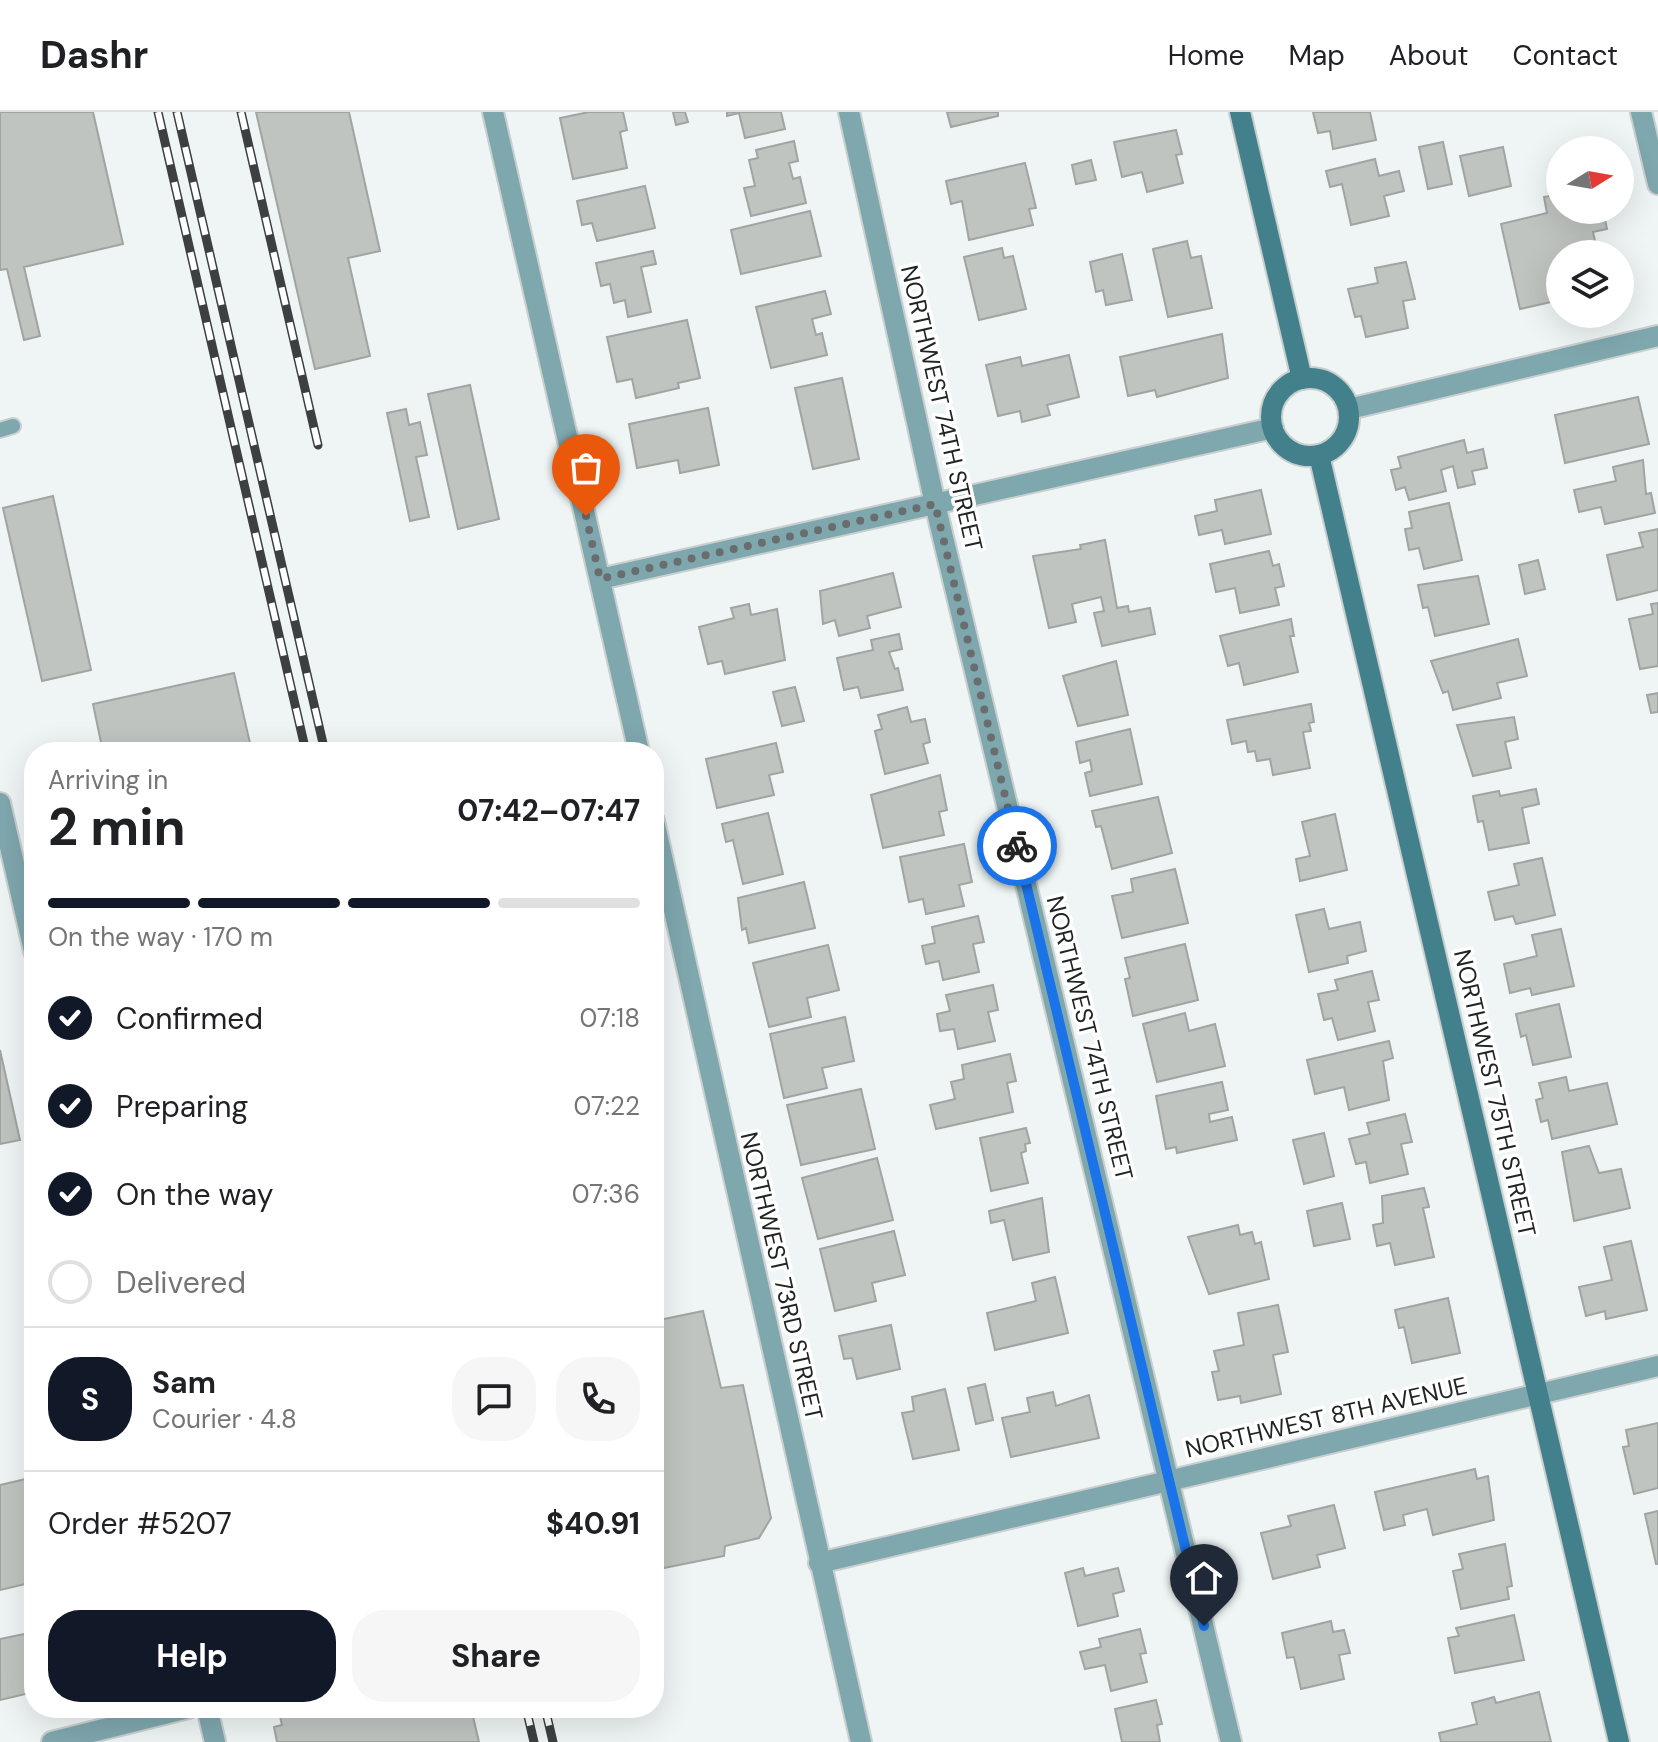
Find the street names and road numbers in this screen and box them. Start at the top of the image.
street label: NORTHWEST 74TH STREET [894,262,990,554]
street label: NORTHWEST 74TH STREET [1040,892,1140,1184]
street label: NORTHWEST 75TH STREET [1447,946,1543,1240]
street label: NORTHWEST 73RD STREET [734,1129,830,1423]
street label: NORTHWEST 8TH AVENUE [1182,1369,1470,1465]

